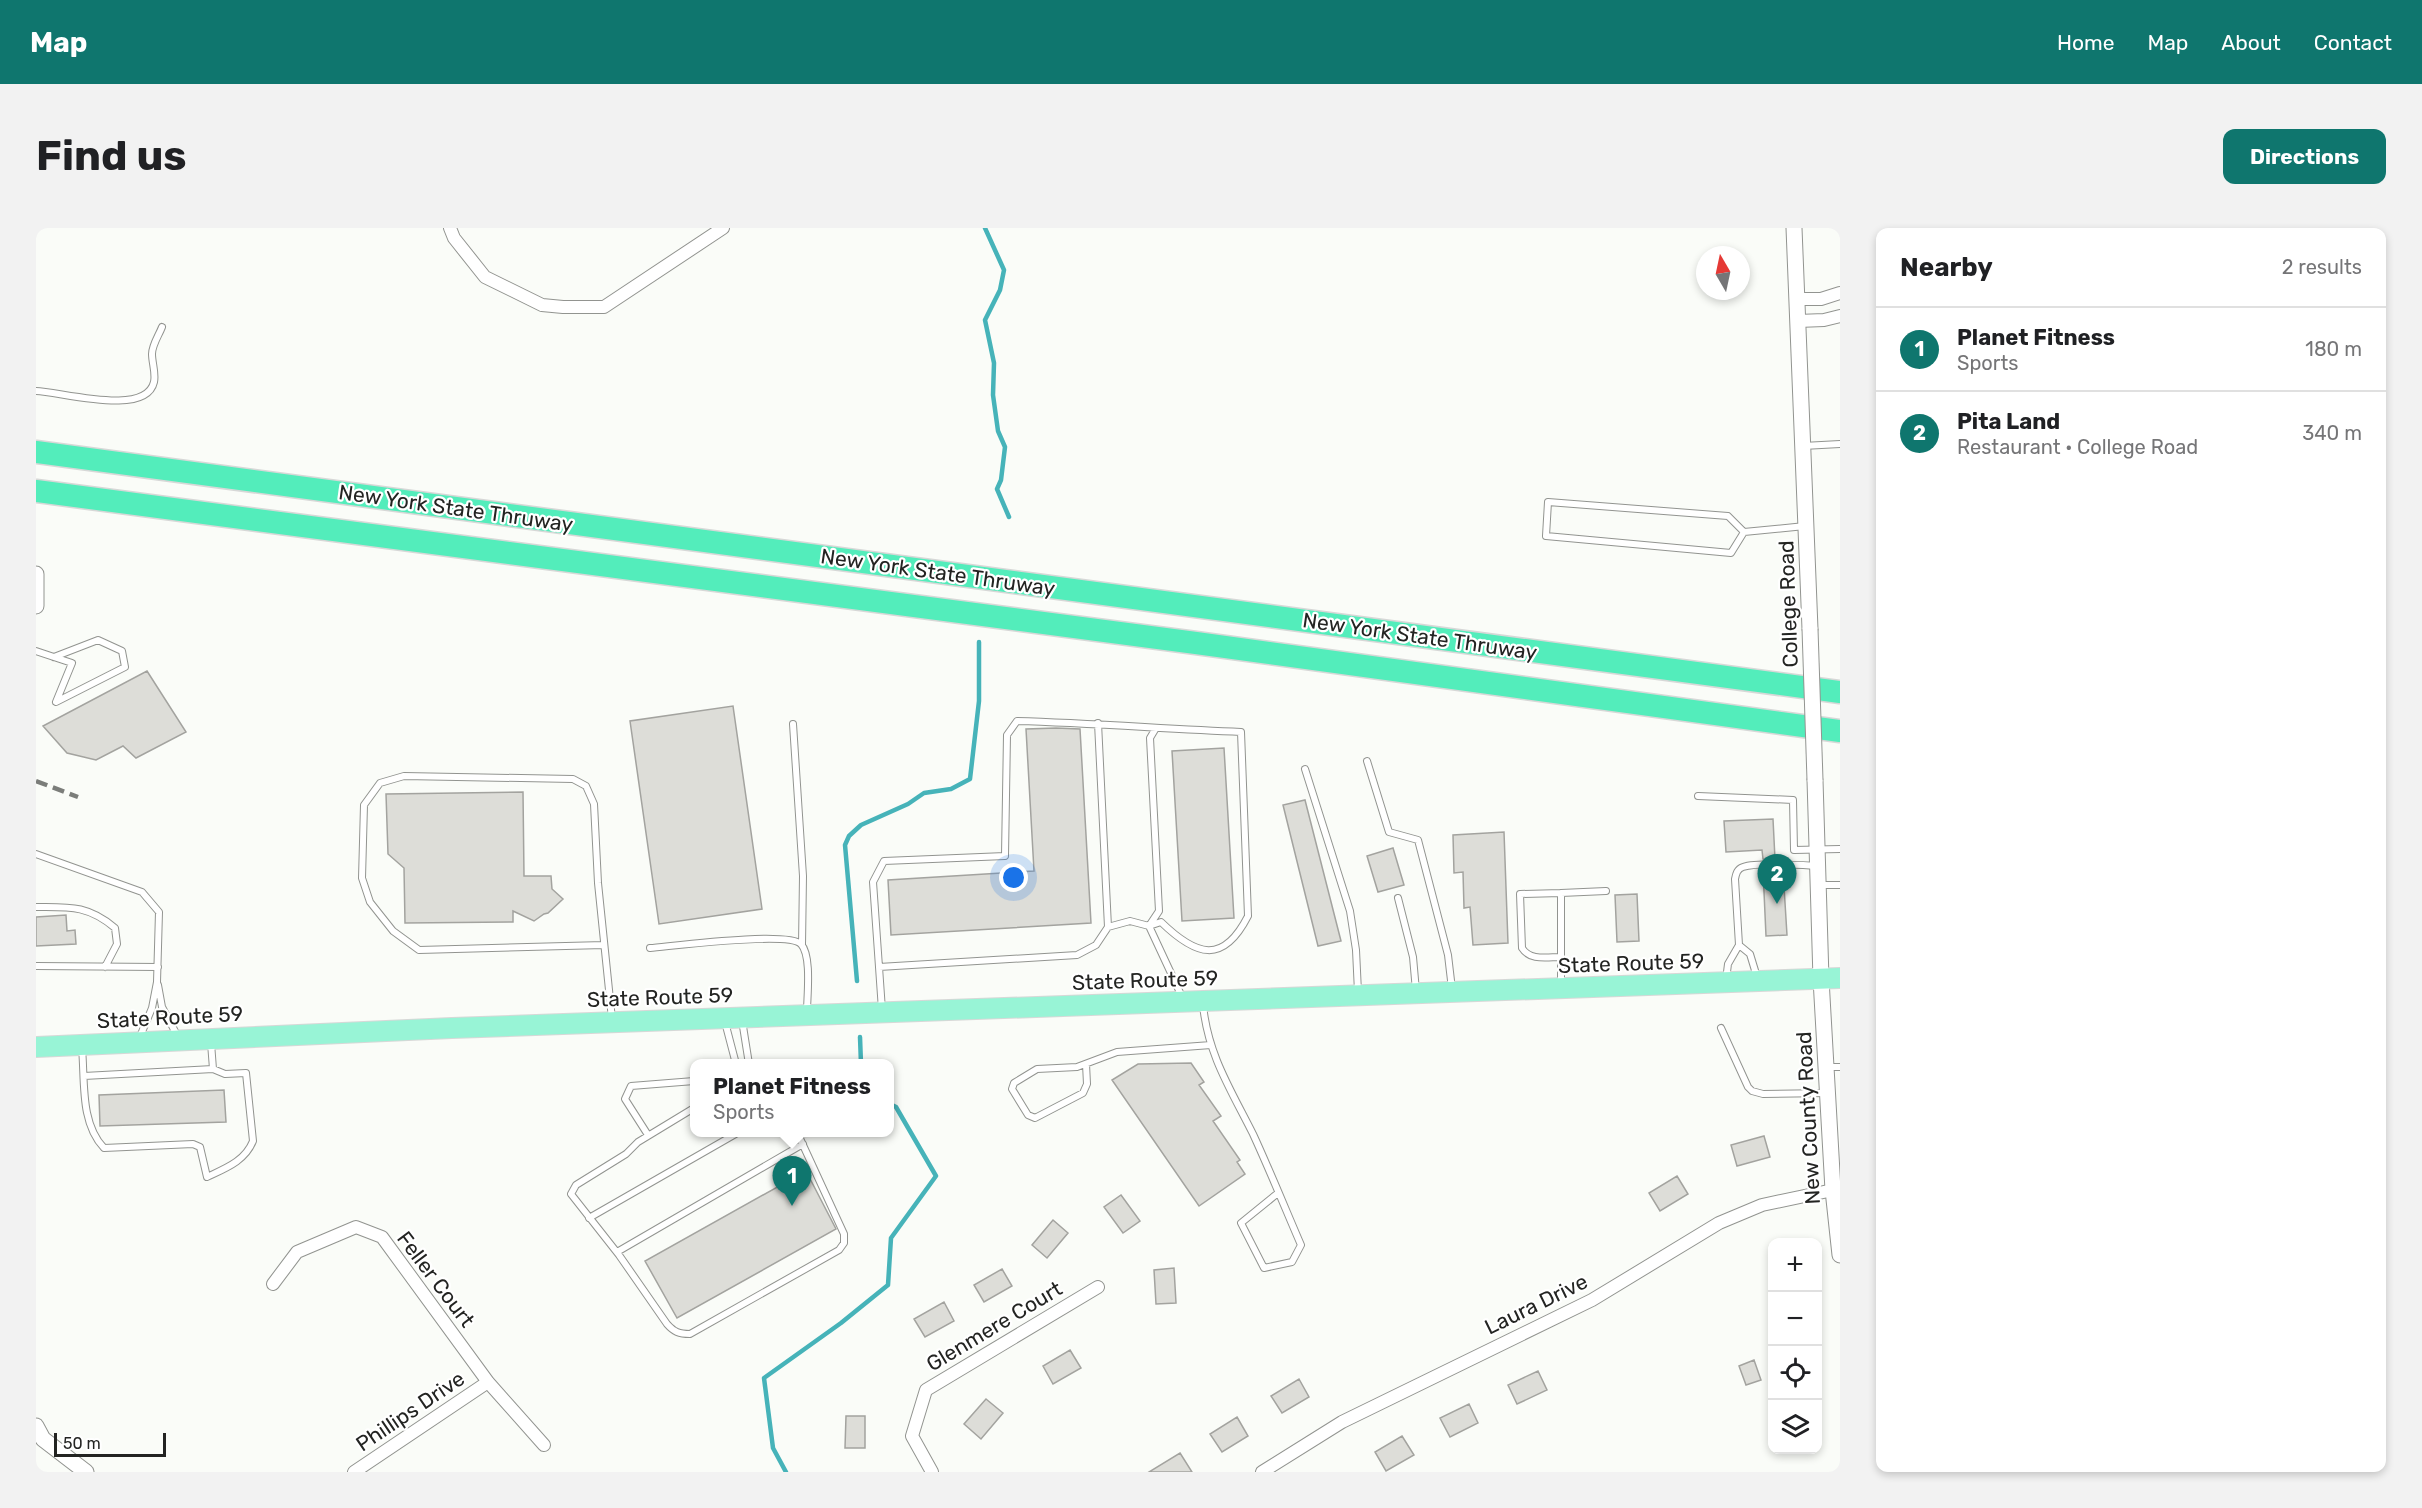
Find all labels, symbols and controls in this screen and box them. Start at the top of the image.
text: Map [30,26,87,59]
text: Home [2057,30,2114,55]
text: Map [2147,30,2188,55]
text: About [2221,30,2281,55]
text: Contact [2314,30,2392,55]
button: Directions [2223,129,2386,184]
text: Find us [36,131,187,181]
north arrow [1696,246,1750,300]
text: Nearby [1900,252,1993,283]
text: 2 results [2282,255,2362,279]
text: Planet Fitness [1957,324,2115,351]
text: 1 [1915,337,1924,361]
text: 180 m [2305,337,2362,361]
text: Sports [1957,351,2018,375]
text: Pita Land [1957,408,2060,435]
text: 2 [1913,421,1926,445]
text: 340 m [2302,421,2362,445]
text: Restaurant · College Road [1957,435,2198,459]
street label: New York State Thruway [337,479,575,537]
street label: College Road [1773,540,1803,668]
street label: New York State Thruway [819,543,1057,601]
street label: New York State Thruway [1301,607,1539,665]
pin: 2 [1758,854,1796,904]
your location [999,863,1028,892]
street label: State Route 59 [1557,948,1705,978]
street label: State Route 59 [1071,965,1219,995]
street label: State Route 59 [586,982,734,1012]
street label: State Route 59 [96,1001,244,1033]
street label: New County Road [1791,1031,1825,1205]
popup [690,1059,894,1137]
text: Planet Fitness [713,1073,871,1100]
text: Sports [713,1100,774,1124]
pin: 1 [772,1156,812,1206]
street label: Feller Court [392,1226,480,1332]
map controls [1768,1238,1822,1454]
button: + [1768,1238,1822,1292]
street label: Laura Drive [1481,1268,1591,1340]
street label: Glenmere Court [922,1276,1066,1376]
button: − [1768,1292,1822,1346]
button: locate [1768,1346,1822,1400]
street label: Phillips Drive [351,1366,469,1456]
button: layers [1768,1400,1822,1454]
scale bar [54,1430,166,1458]
text: 50 m [63,1434,101,1453]

